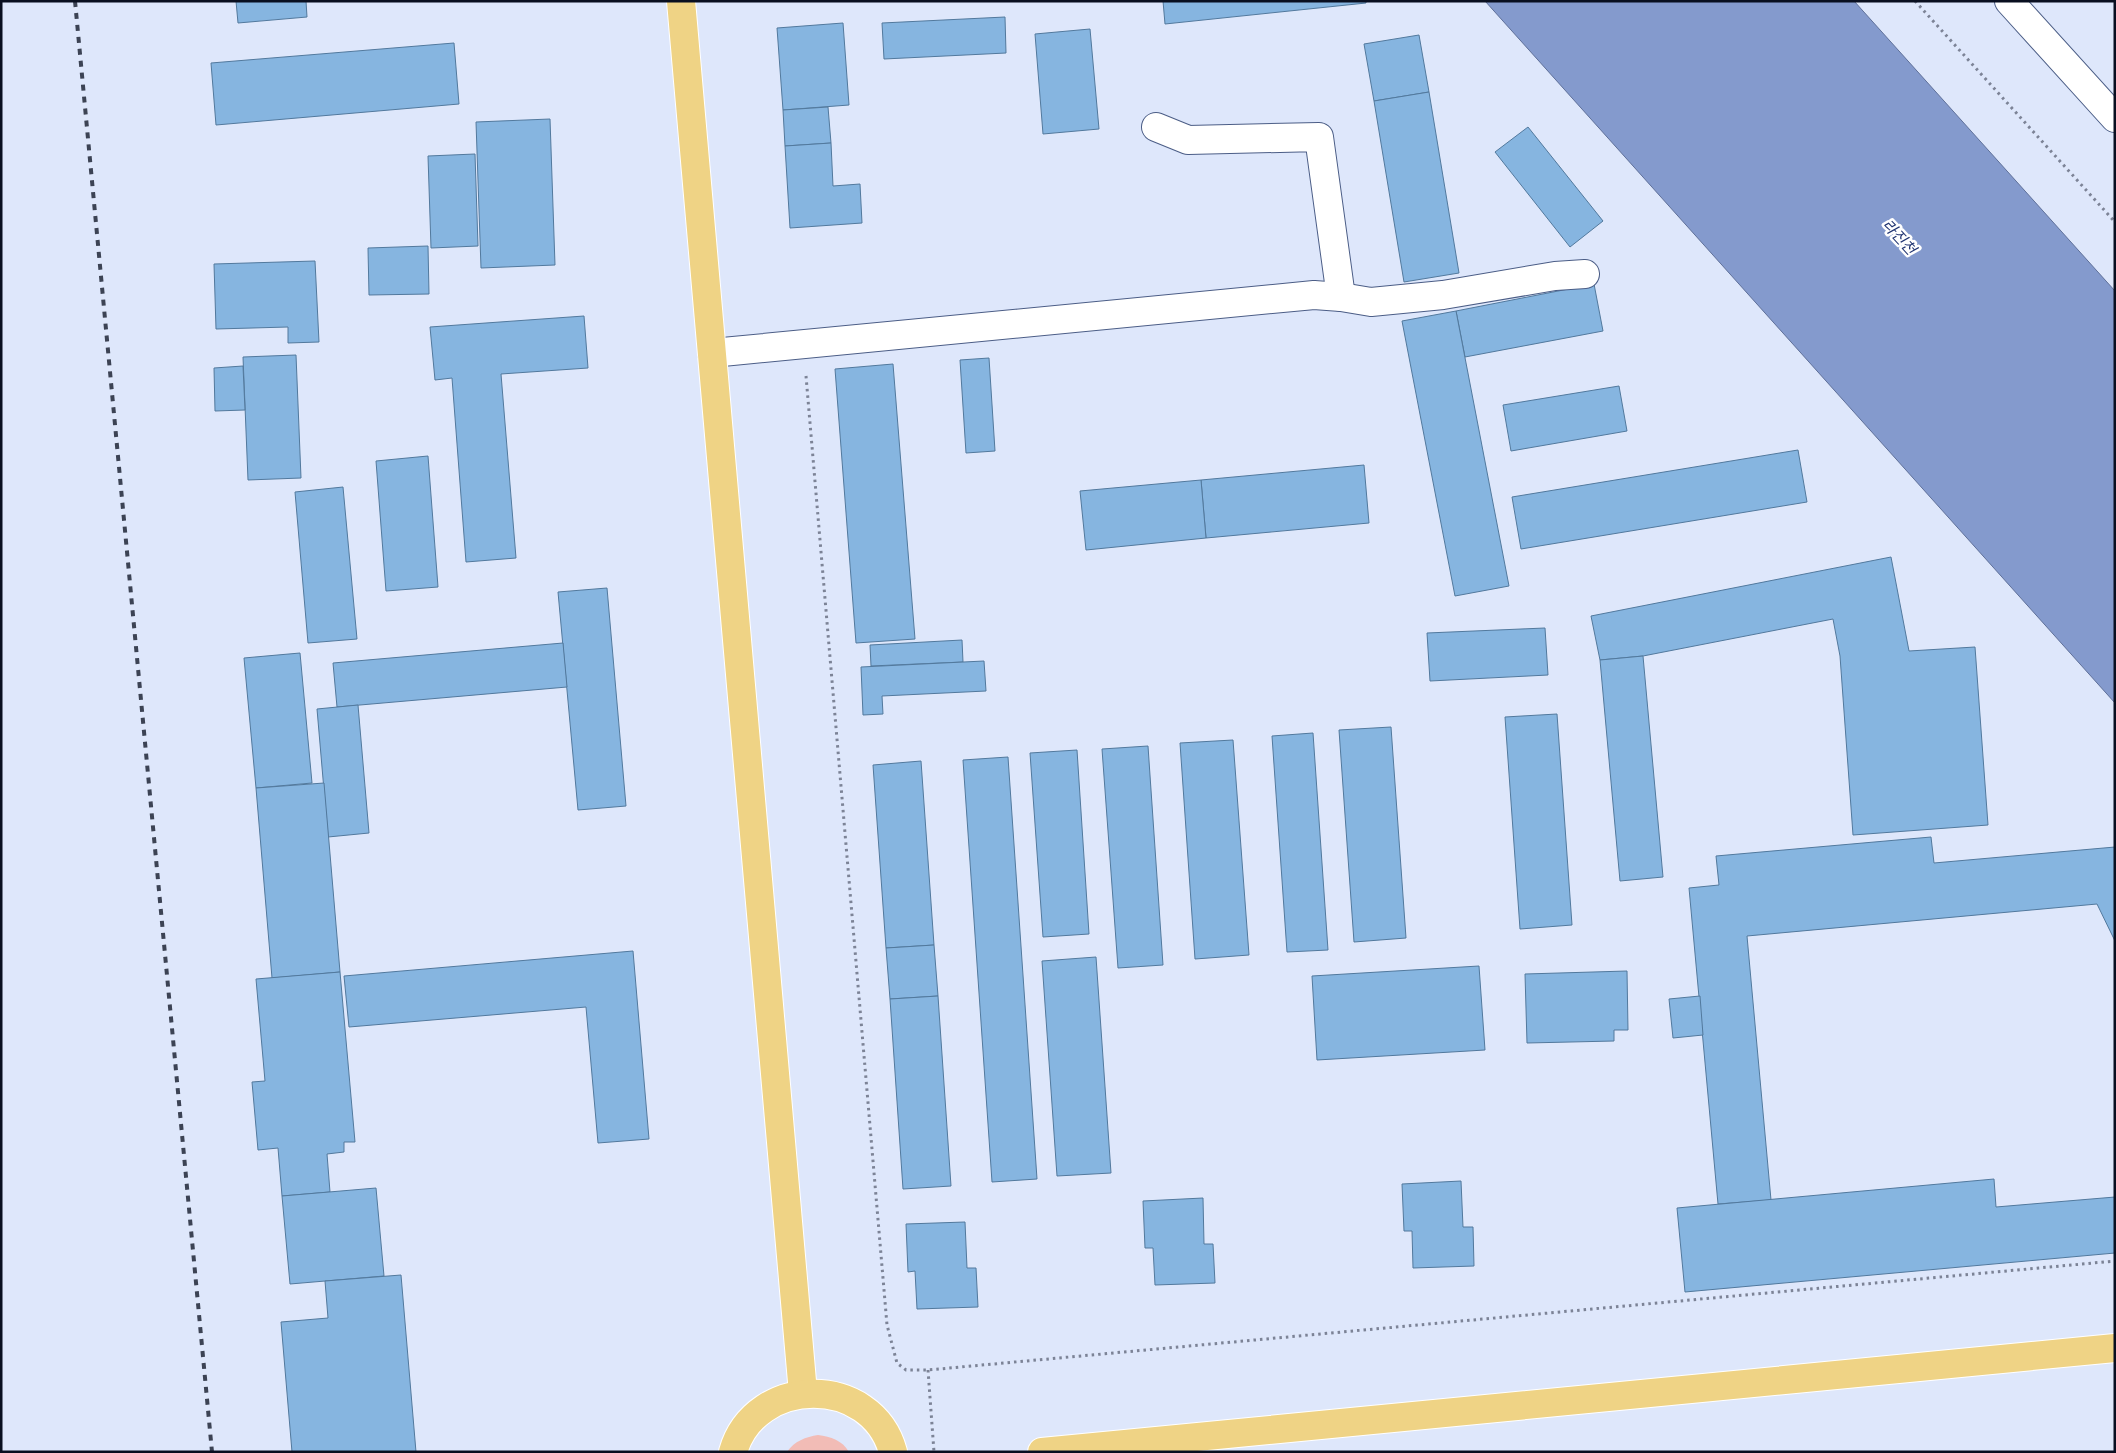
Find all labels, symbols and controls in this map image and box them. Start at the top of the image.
water label: 라진천 [1878,216,1921,260]

